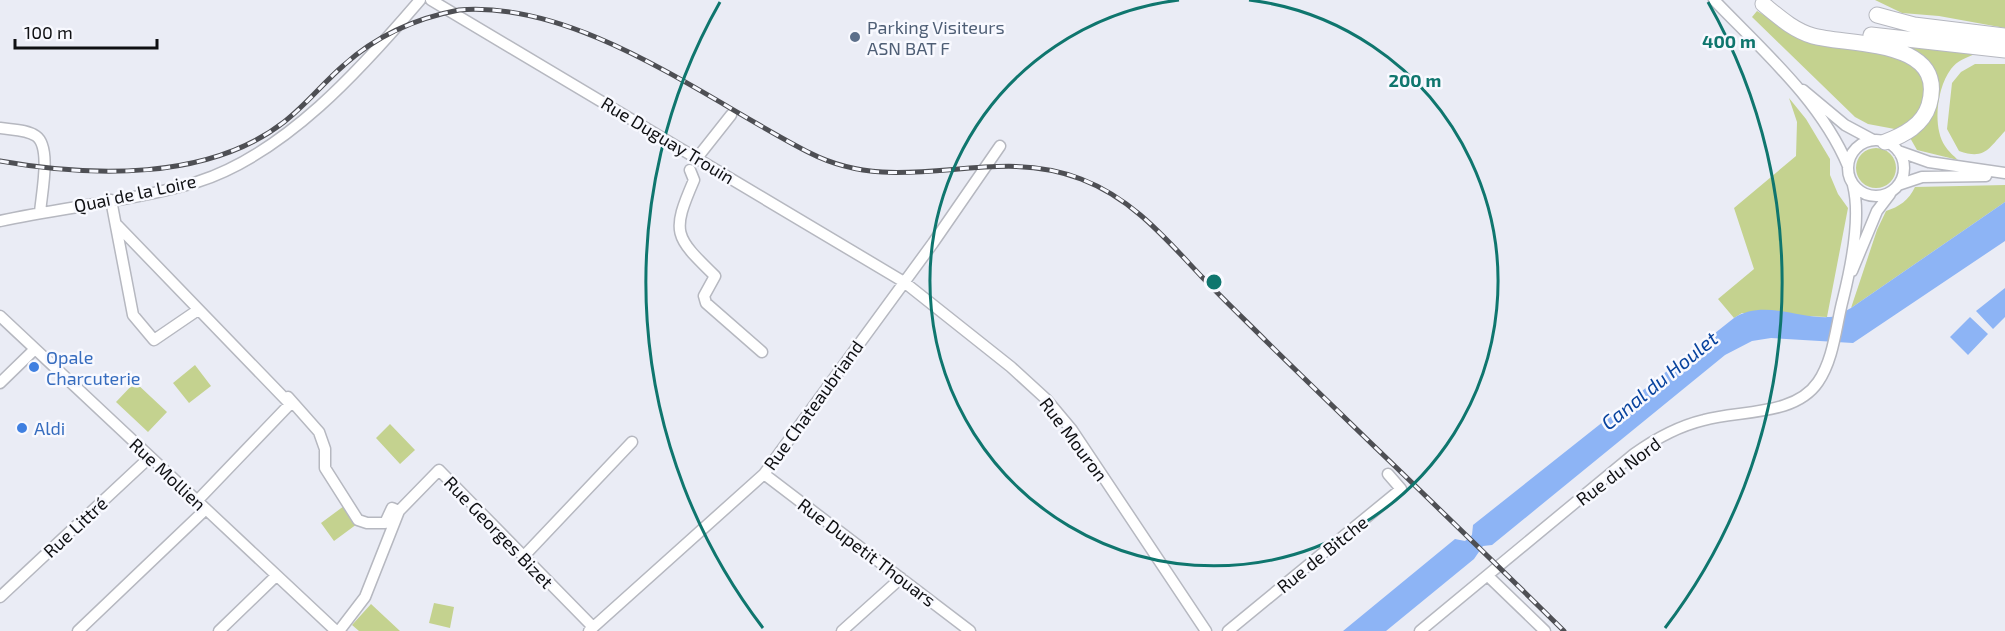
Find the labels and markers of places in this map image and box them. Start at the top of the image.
place label: Parking Visiteurs ASN BAT F [867,16,1005,59]
marker: Parking Visiteurs ASN BAT F [848,30,862,44]
centre of rings [1204,272,1224,292]
place label: Opale Charcuterie [46,346,141,389]
marker: Opale Charcuterie [27,360,41,374]
place label: Aldi [34,417,65,439]
marker: Aldi [15,421,29,435]

